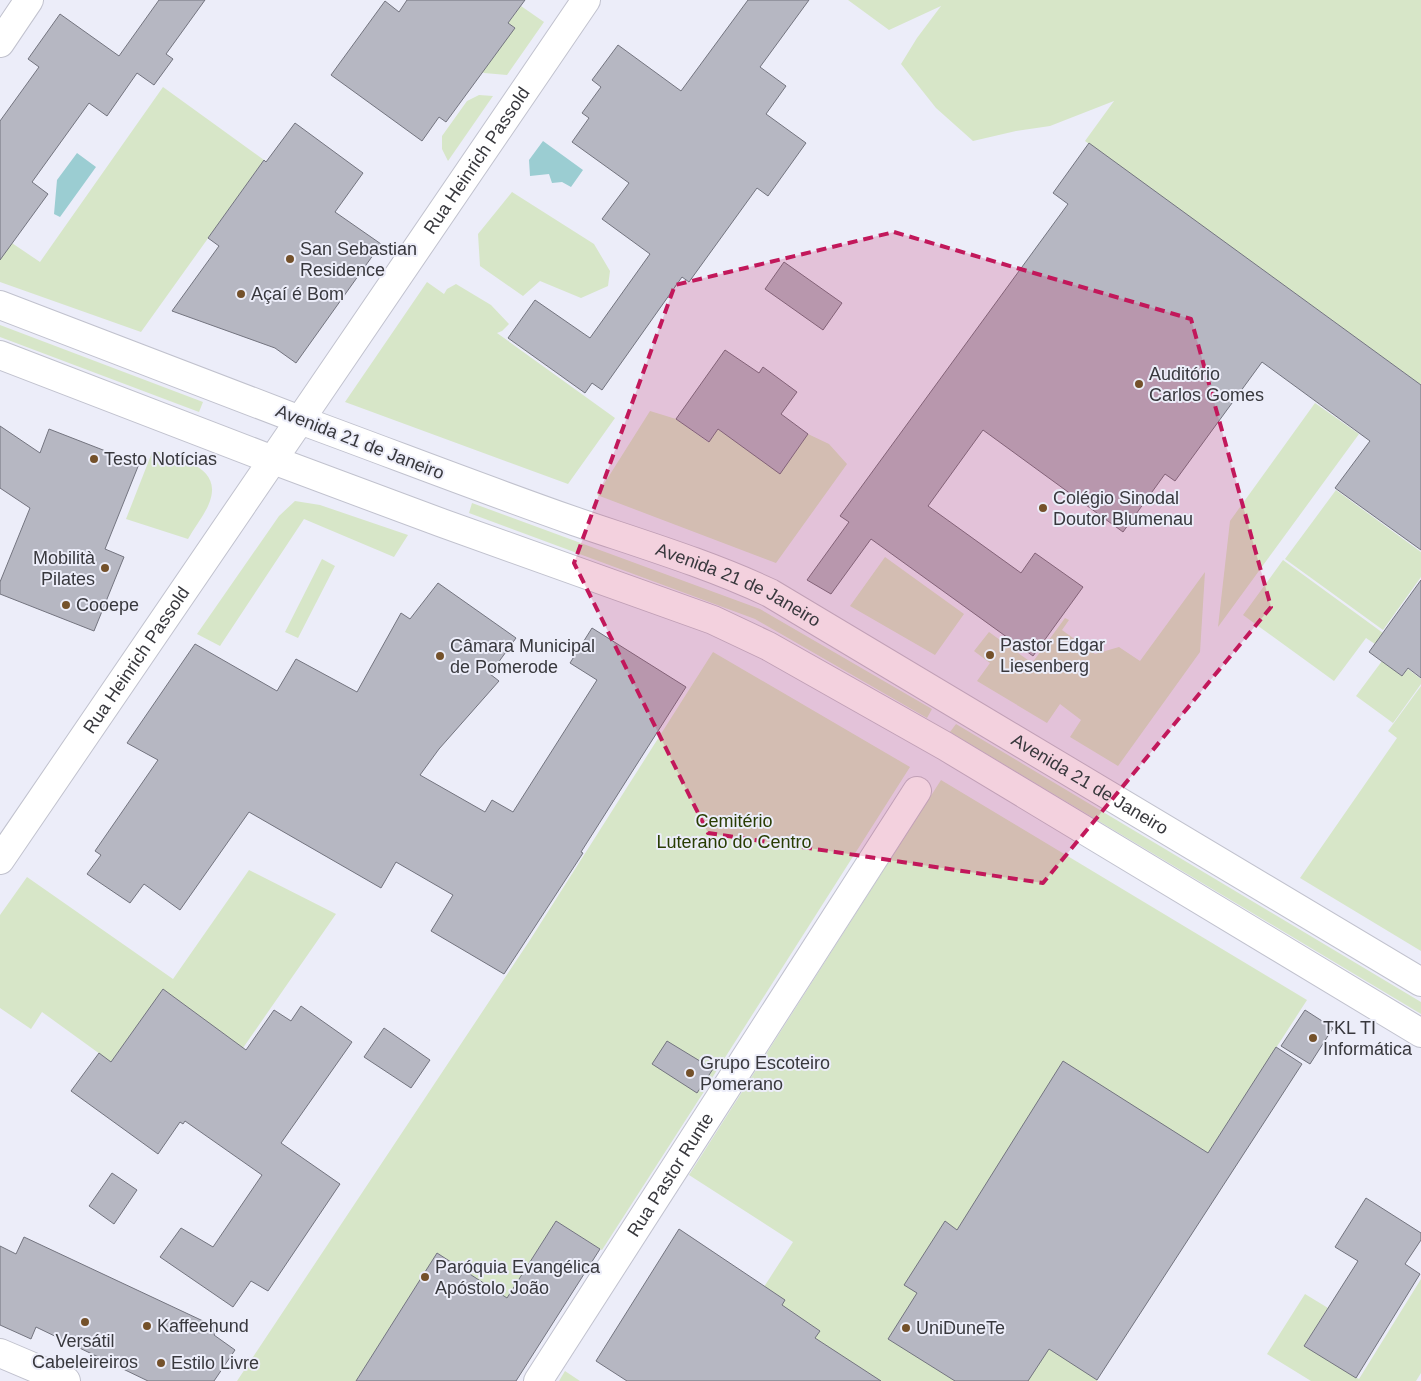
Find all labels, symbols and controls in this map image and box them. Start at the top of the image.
street label: Rua Heinrich Passold [420,83,534,238]
place label: San Sebastian Residence [300,239,417,280]
marker: San Sebastian Residence [284,253,296,265]
place label: Açaí é Bom [251,284,344,304]
marker: Açaí é Bom [235,288,247,300]
place label: Auditório Carlos Gomes [1149,364,1264,405]
marker: Auditório Carlos Gomes [1133,378,1145,390]
street label: Avenida 21 de Janeiro [273,401,447,483]
place label: Testo Notícias [104,449,217,469]
marker: Testo Notícias [88,453,100,465]
place label: Colégio Sinodal Doutor Blumenau [1053,488,1193,529]
marker: Colégio Sinodal Doutor Blumenau [1037,502,1049,514]
street label: Avenida 21 de Janeiro [653,539,824,631]
place label: Mobilità Pilates [33,548,96,589]
marker: Mobilità Pilates [99,562,111,574]
street label: Rua Heinrich Passold [79,583,193,737]
place label: Cooepe [76,595,139,615]
marker: Cooepe [60,599,72,611]
place label: Pastor Edgar Liesenberg [1000,635,1105,676]
place label: Câmara Municipal de Pomerode [450,636,595,677]
marker: Pastor Edgar Liesenberg [984,649,996,661]
marker: Câmara Municipal de Pomerode [434,650,446,662]
street label: Avenida 21 de Janeiro [1008,730,1172,839]
park label: Cemitério Luterano do Centro [656,811,812,852]
place label: TKL TI Informática [1323,1018,1413,1059]
marker: TKL TI Informática [1307,1032,1319,1044]
place label: Grupo Escoteiro Pomerano [700,1053,830,1094]
marker: Grupo Escoteiro Pomerano [684,1067,696,1079]
street label: Rua Pastor Runte [623,1109,718,1241]
place label: Paróquia Evangélica Apóstolo João [435,1257,601,1298]
marker: Paróquia Evangélica Apóstolo João [419,1271,431,1283]
marker: Versátil Cabeleireiros [79,1316,91,1328]
place label: Kaffeehund [157,1316,249,1336]
place label: UniDuneTe [916,1318,1005,1338]
marker: Kaffeehund [141,1320,153,1332]
marker: UniDuneTe [900,1322,912,1334]
place label: Versátil Cabeleireiros [32,1331,138,1372]
place label: Estilo Livre [171,1353,259,1373]
marker: Estilo Livre [155,1357,167,1369]

